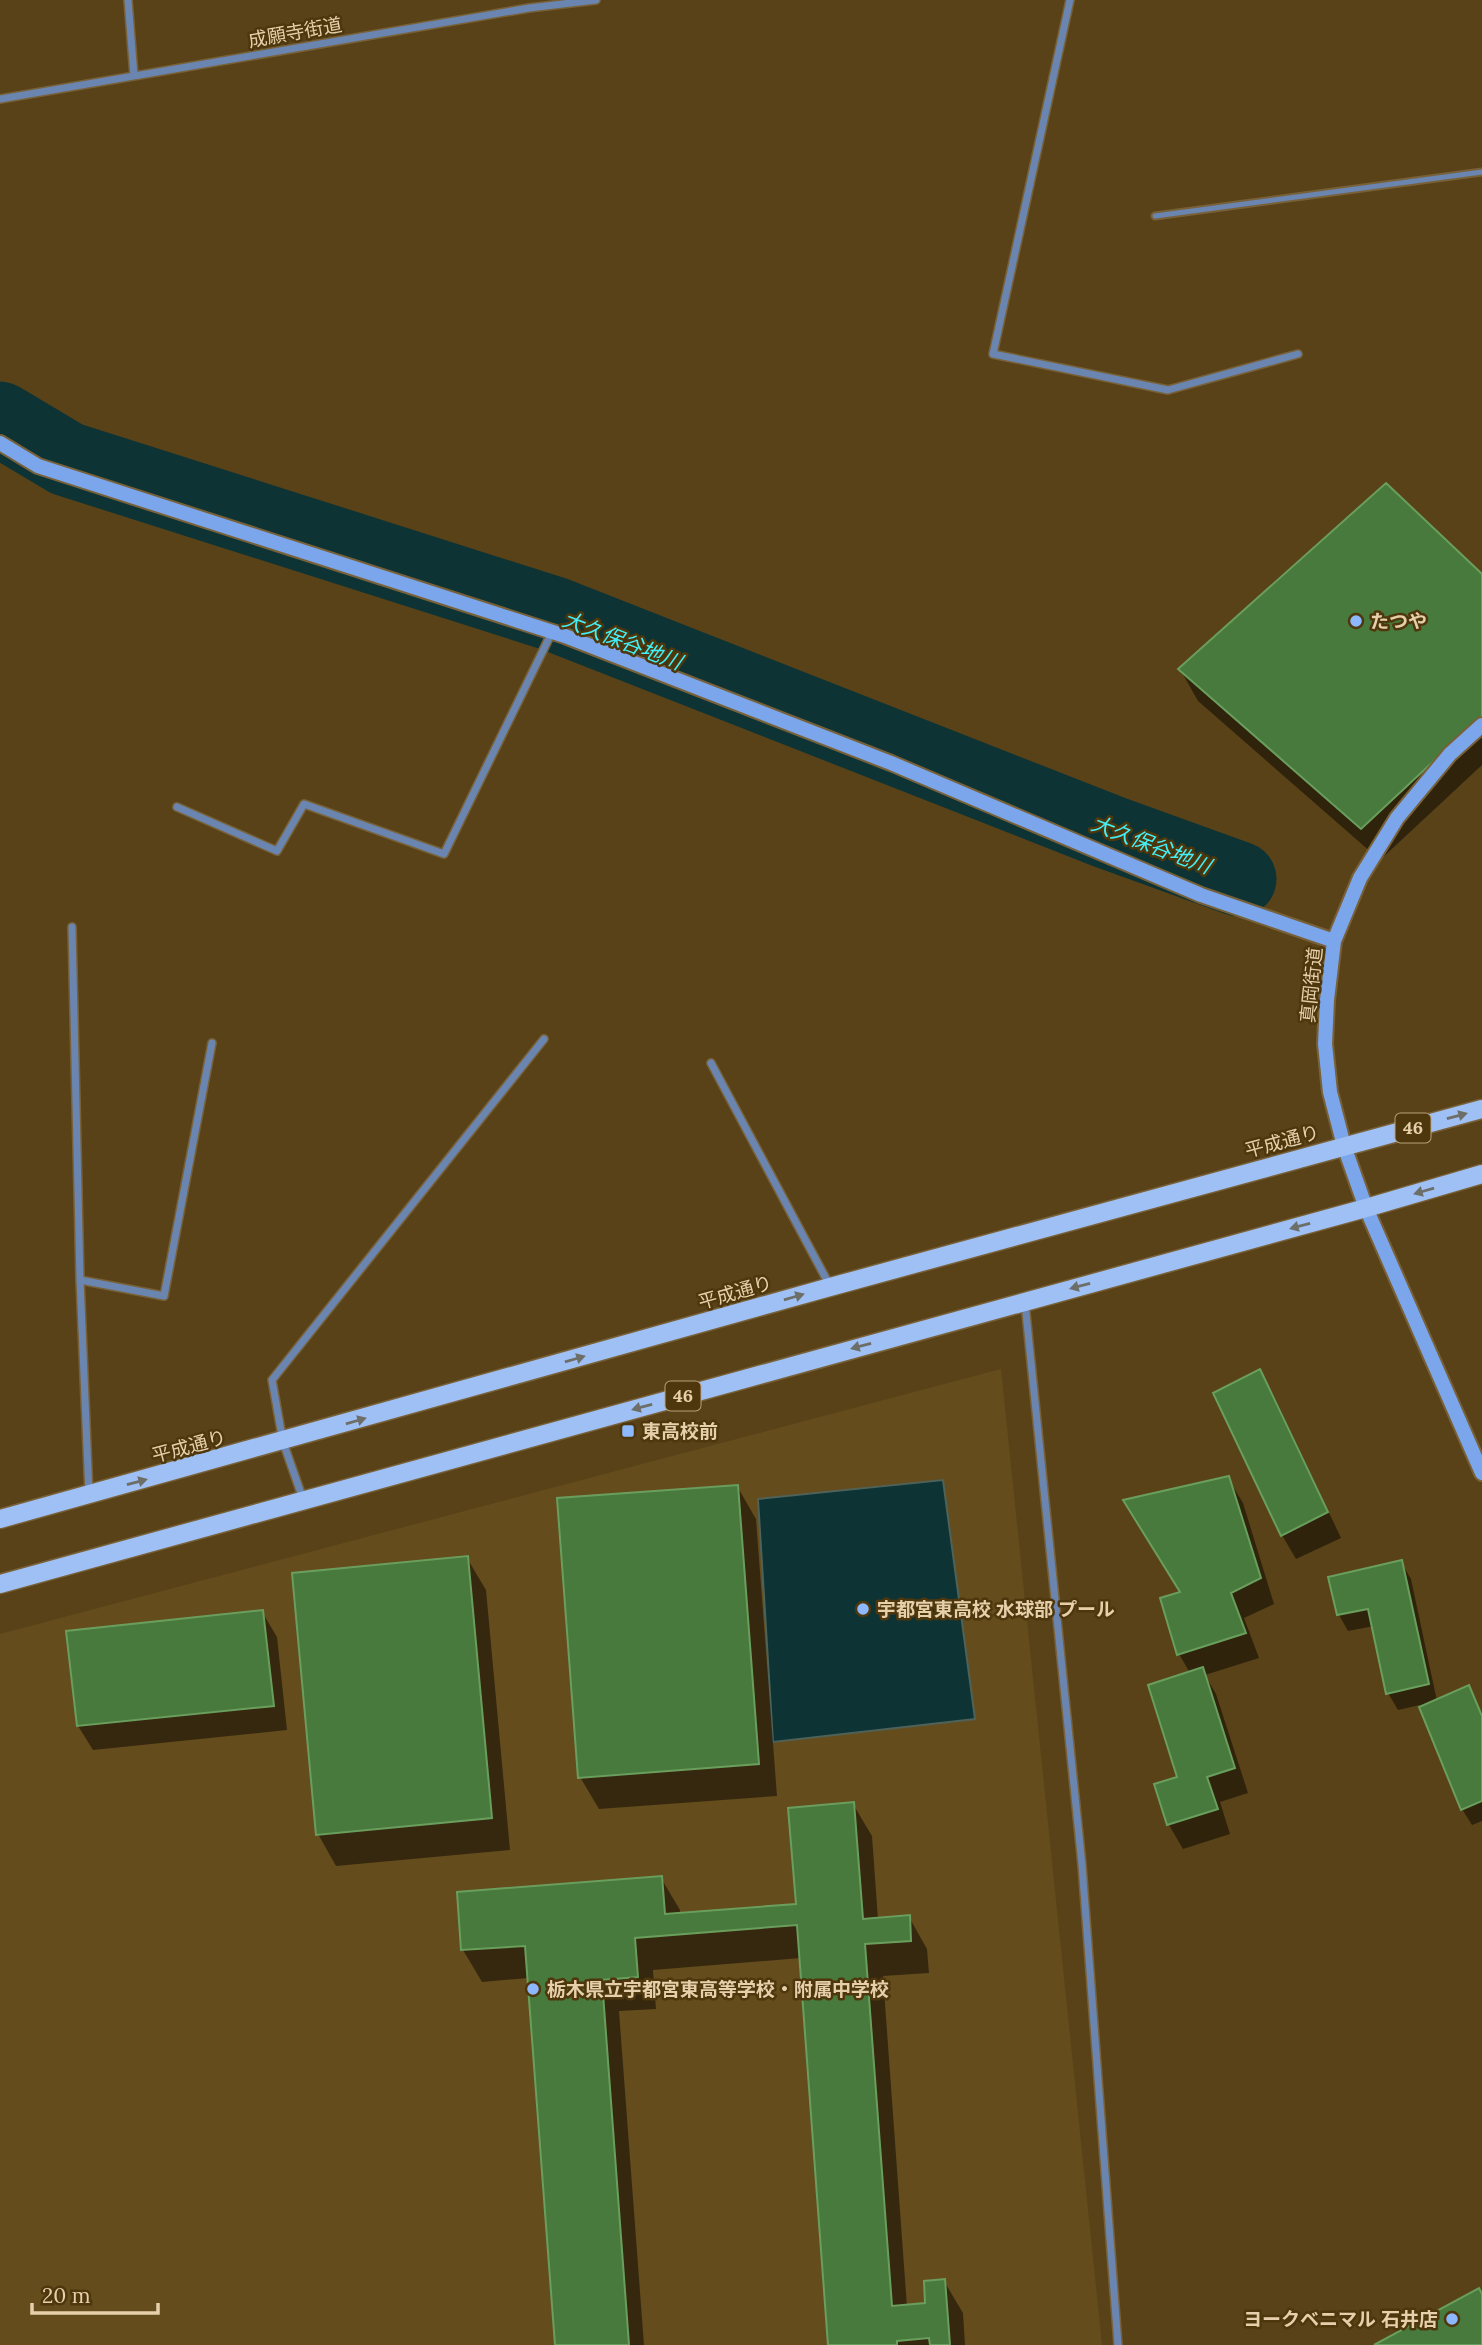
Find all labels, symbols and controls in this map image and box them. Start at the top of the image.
street label: 成願寺街道 [246,12,344,52]
water label: 大久保谷地川 [559,605,688,676]
place label: たつや [1370,609,1427,633]
marker: たつや [1348,613,1364,629]
water label: 大久保谷地川 [1088,809,1217,880]
street label: 真岡街道 [1295,946,1327,1024]
one-way arrow [1447,1110,1468,1120]
road number: 46 [1396,1114,1430,1142]
street label: 平成通り [1242,1120,1322,1162]
one-way arrow [1413,1187,1434,1197]
one-way arrow [1289,1221,1311,1232]
street label: 平成通り [695,1270,775,1314]
one-way arrow [1069,1281,1091,1292]
one-way arrow [783,1291,805,1302]
one-way arrow [850,1342,871,1352]
one-way arrow [564,1353,586,1364]
road number: 46 [666,1381,700,1410]
one-way arrow [631,1402,653,1413]
one-way arrow [345,1415,367,1426]
place label: 東高校前 [642,1419,718,1443]
marker: 東高校前 [620,1423,636,1439]
street label: 平成通り [149,1425,229,1467]
one-way arrow [126,1476,148,1487]
place label: 宇都宮東高校 水球部 プール [877,1597,1115,1621]
marker: 宇都宮東高校 水球部 プール [855,1601,871,1617]
place label: 栃木県立宇都宮東高等学校・附属中学校 [547,1977,889,2001]
marker: 栃木県立宇都宮東高等学校・附属中学校 [525,1981,541,1997]
scale bar [32,2272,158,2316]
text: 20 m [42,2282,91,2309]
place label: ヨークベニマル 石井店 [1243,2307,1438,2331]
marker: ヨークベニマル 石井店 [1444,2311,1460,2327]

